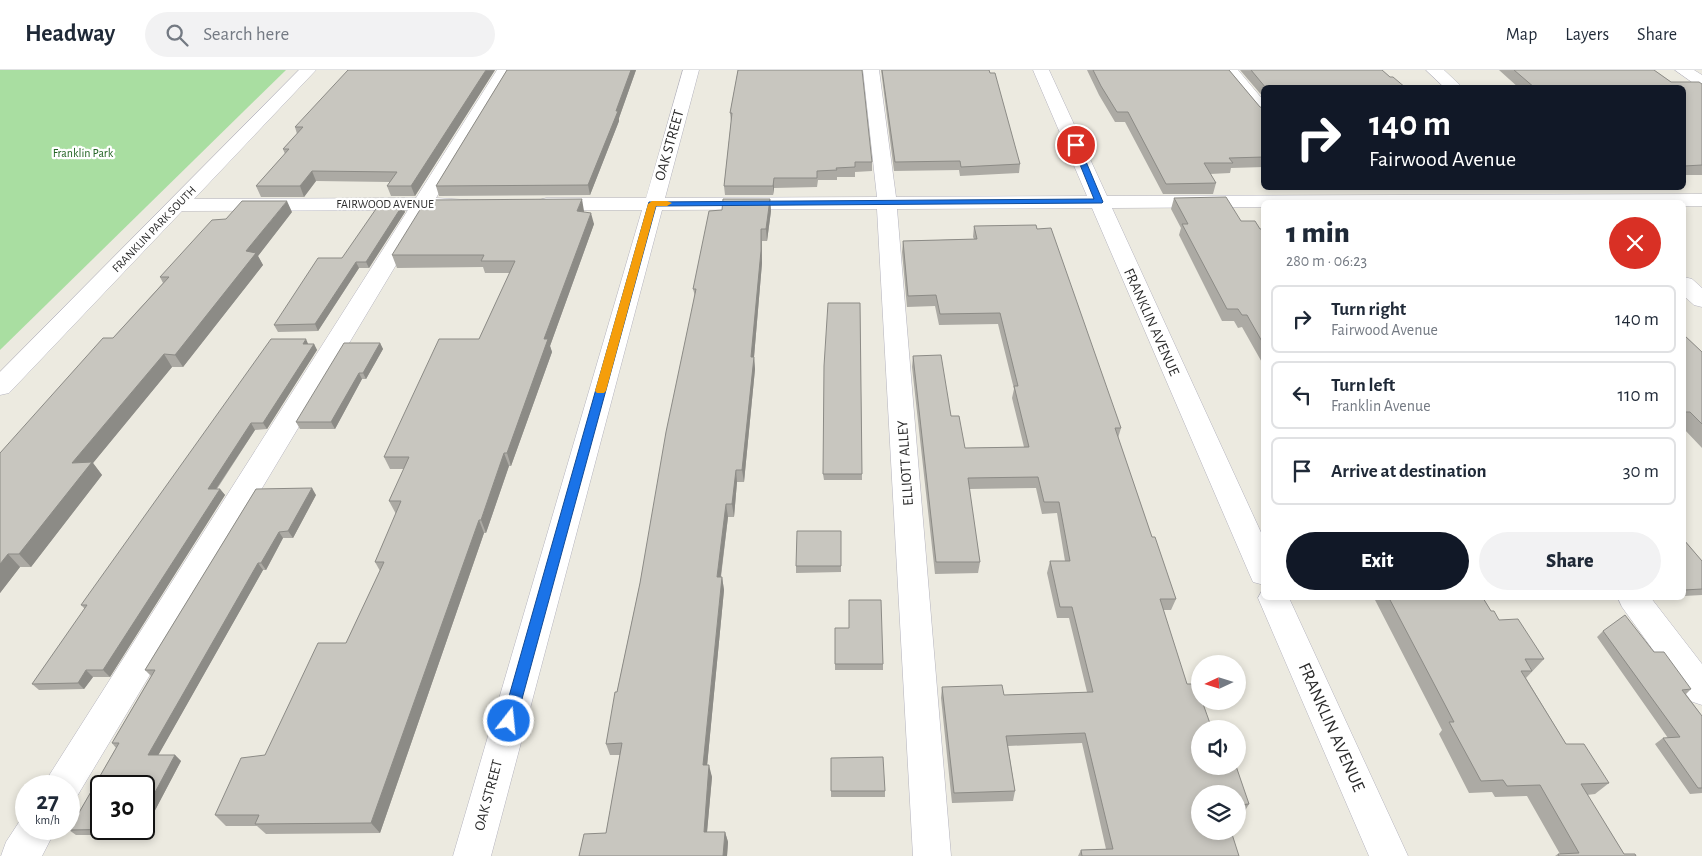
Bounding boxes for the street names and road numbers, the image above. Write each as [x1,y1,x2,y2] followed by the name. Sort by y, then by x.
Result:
[652,107,687,182] street label: OAK STREET
[110,184,198,274] street label: FRANKLIN PARK SOUTH
[336,198,434,210] street label: FAIRWOOD AVENUE
[1121,266,1182,378] street label: FRANKLIN AVENUE
[895,420,916,506] street label: ELLIOTT ALLEY
[1295,660,1368,795] street label: FRANKLIN AVENUE
[472,757,505,832] street label: OAK STREET

